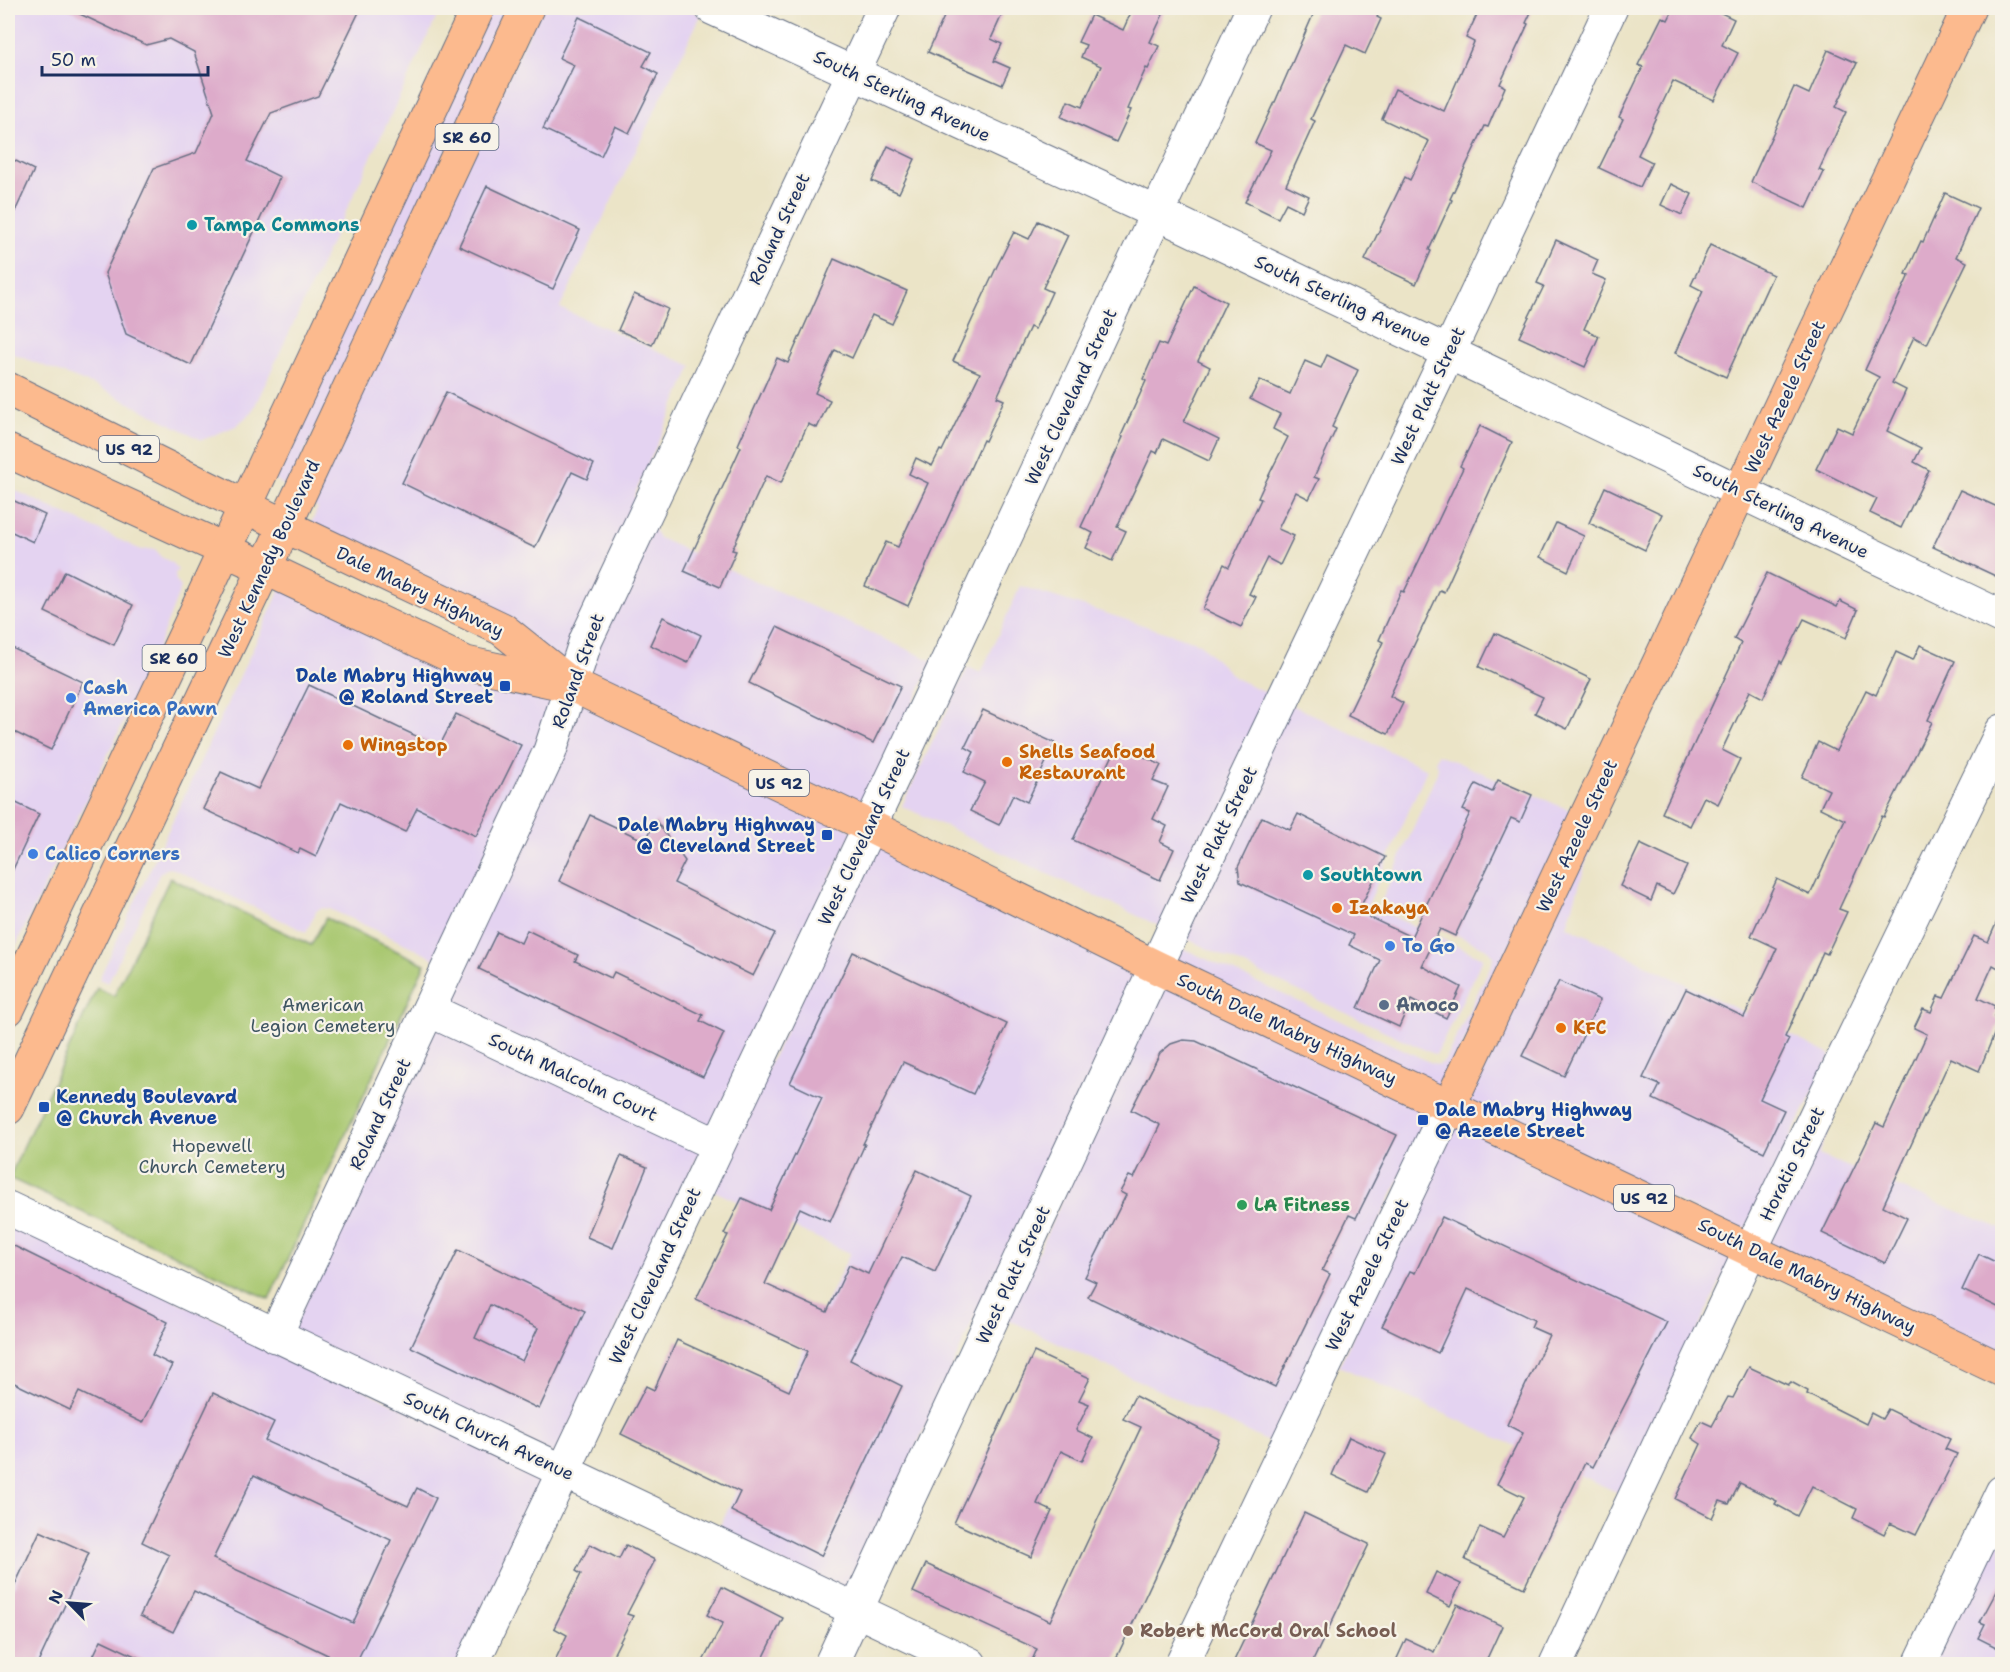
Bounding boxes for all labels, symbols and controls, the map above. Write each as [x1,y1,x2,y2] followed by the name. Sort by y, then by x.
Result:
[42,39,208,77] scale bar
[810,44,994,148] street label: South Sterling Avenue
[51,48,96,72] text: 50 m
[436,124,498,150] road number: SR 60
[743,169,815,289] street label: Roland Street
[204,213,360,237] place label: Tampa Commons
[185,218,199,232] marker: Tampa Commons
[1251,249,1435,353] street label: South Sterling Avenue
[1019,305,1123,489] street label: West Cleveland Street
[1739,316,1831,478] street label: West Azeele Street
[1385,323,1471,469] street label: West Platt Street
[99,436,159,462] road number: US 92
[212,456,326,662] street label: West Kennedy Boulevard
[1689,458,1873,564] street label: South Sterling Avenue
[332,541,508,643] street label: Dale Mabry Highway
[546,610,610,732] street label: Roland Street
[142,645,206,671] road number: SR 60
[296,664,493,709] place label: Dale Mabry Highway @ Roland Street
[83,676,217,721] place label: Cash America Pawn
[498,679,512,693] marker: Dale Mabry Highway @ Roland Street
[64,691,78,705] marker: Cash America Pawn
[360,733,448,757] place label: Wingstop
[341,738,355,752] marker: Wingstop
[1019,740,1155,785] place label: Shells Seafood Restaurant
[812,745,916,929] street label: West Cleveland Street
[1000,755,1014,769] marker: Shells Seafood Restaurant
[1531,755,1623,917] street label: West Azeele Street
[1175,762,1263,908] street label: West Platt Street
[749,770,809,796] road number: US 92
[618,813,815,858] place label: Dale Mabry Highway @ Cleveland Street
[820,828,834,842] marker: Dale Mabry Highway @ Cleveland Street
[45,842,180,866] place label: Calico Corners
[26,847,40,861] marker: Calico Corners
[1320,863,1422,887] place label: Southtown
[1301,868,1315,882] marker: Southtown
[1349,896,1429,920] place label: Izakaya
[1330,901,1344,915] marker: Izakaya
[1402,934,1455,958] place label: To Go
[1383,939,1397,953] marker: To Go
[1173,967,1401,1091] street label: South Dale Mabry Highway
[251,993,395,1038] park label: American Legion Cemetery
[1396,993,1459,1017] place label: Amoco
[1377,998,1391,1012] marker: Amoco
[1573,1016,1607,1040] place label: KFC
[1554,1021,1568,1035] marker: KFC
[485,1027,662,1127] street label: South Malcolm Court
[344,1054,416,1174] street label: Roland Street
[56,1085,237,1130] place label: Kennedy Boulevard @ Church Avenue
[1435,1098,1632,1143] place label: Dale Mabry Highway @ Azeele Street
[37,1100,51,1114] marker: Kennedy Boulevard @ Church Avenue
[1754,1103,1830,1225] street label: Horatio Street
[1416,1113,1430,1127] marker: Dale Mabry Highway @ Azeele Street
[138,1134,286,1179] park label: Hopewell Church Cemetery
[603,1184,707,1368] street label: West Cleveland Street
[1614,1185,1674,1211] road number: US 92
[1254,1193,1350,1217] place label: LA Fitness
[1320,1195,1414,1355] street label: West Azeele Street
[1235,1198,1249,1212] marker: LA Fitness
[970,1202,1056,1348] street label: West Platt Street
[1694,1213,1920,1339] street label: South Dale Mabry Highway
[400,1386,578,1486] street label: South Church Avenue
[39,1573,99,1633] north arrow
[44,1587,68,1607] text: N
[1140,1619,1397,1643] place label: Robert McCord Oral School
[1121,1624,1135,1638] marker: Robert McCord Oral School

